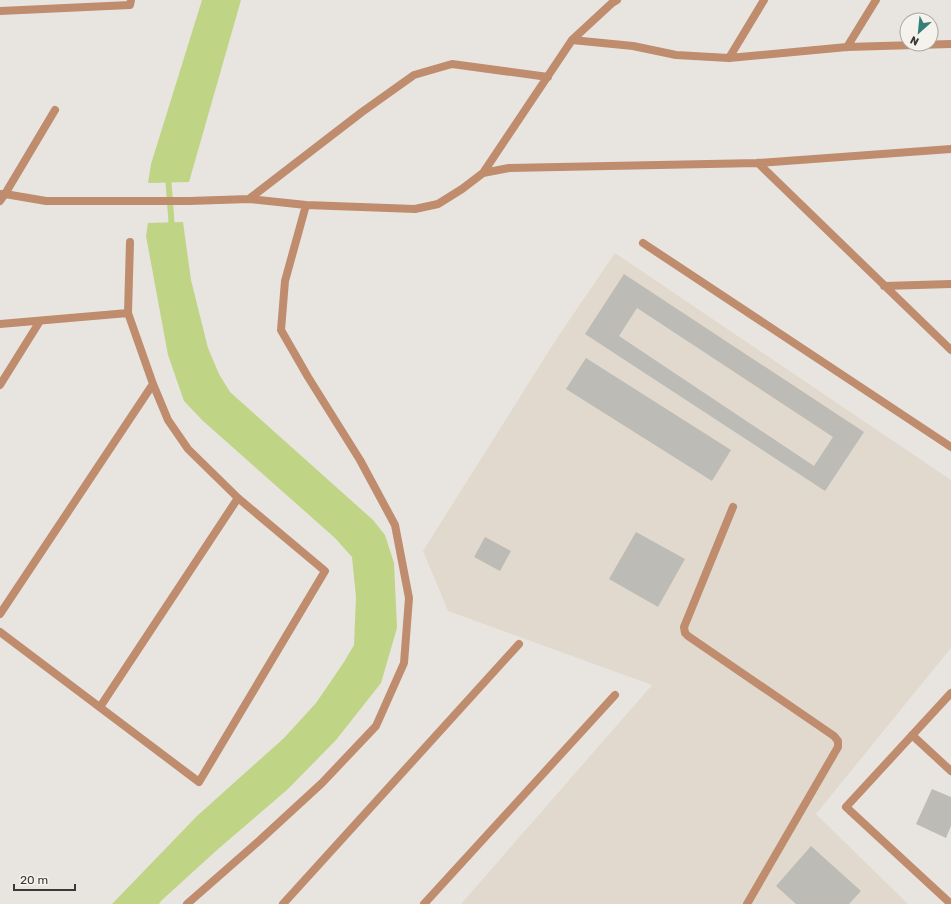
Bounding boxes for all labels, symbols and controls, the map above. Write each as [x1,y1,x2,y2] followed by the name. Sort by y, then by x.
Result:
[899,12,939,52] north arrow
[908,33,921,48] text: N
[14,866,75,892] scale bar
[20,873,48,887] text: 20 m

